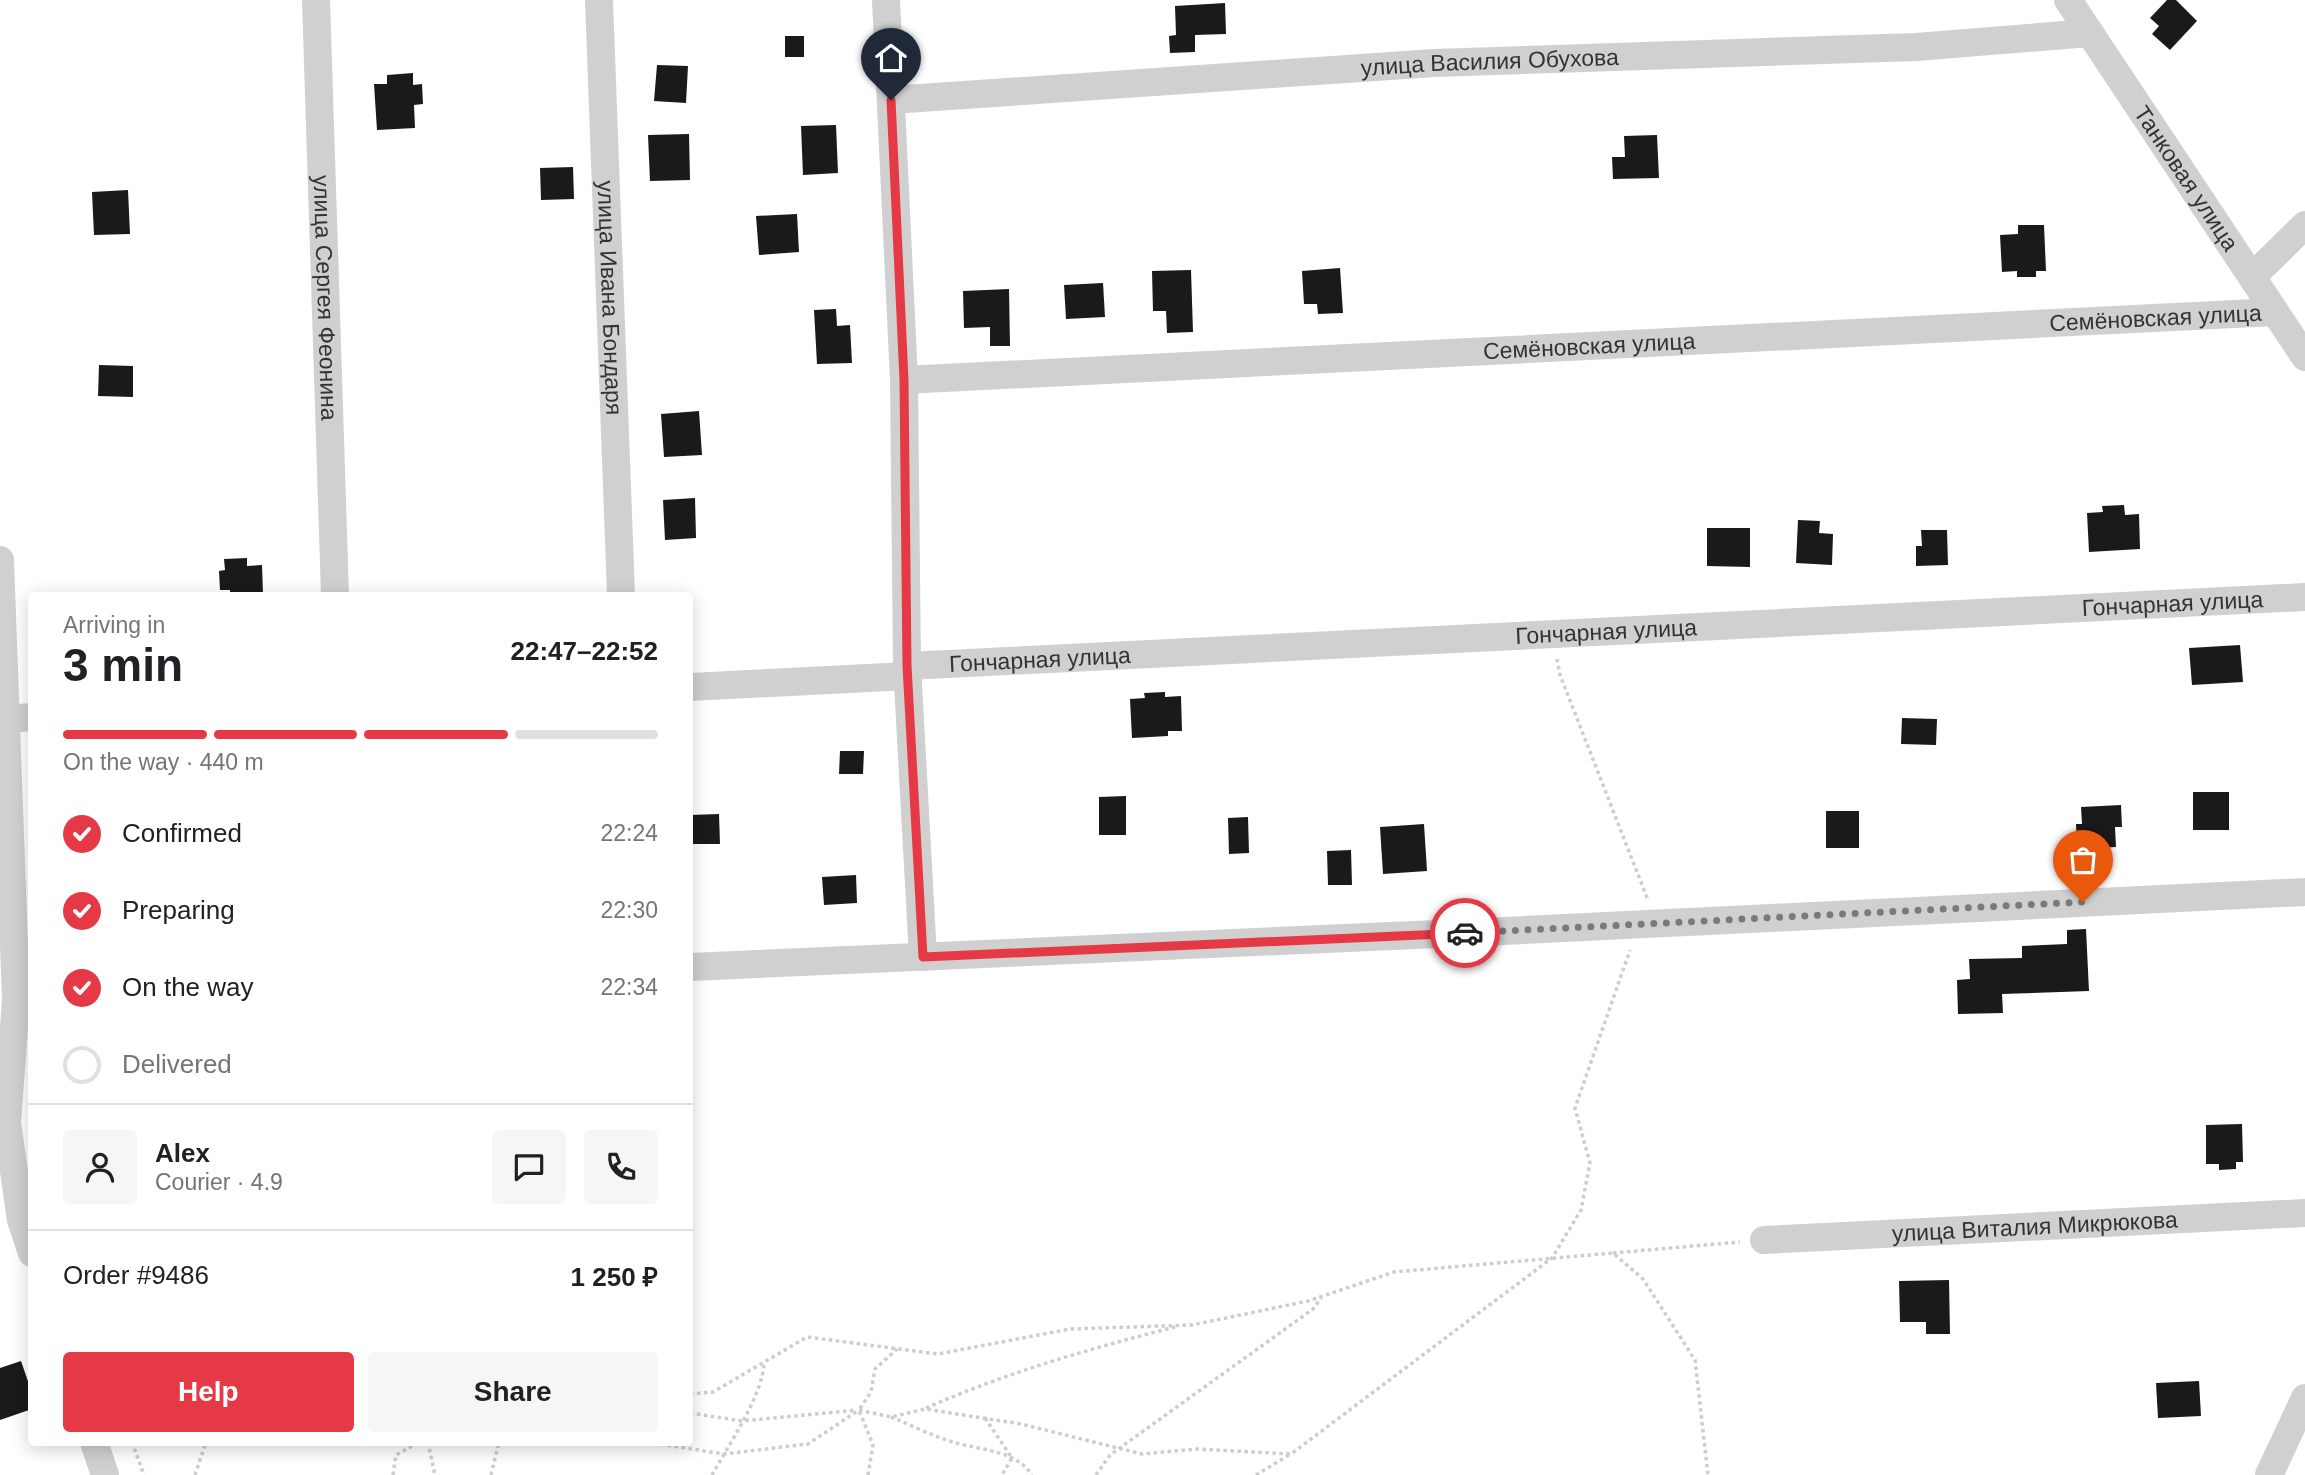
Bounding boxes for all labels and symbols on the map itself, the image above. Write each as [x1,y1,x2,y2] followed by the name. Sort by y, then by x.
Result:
[861,28,921,100] pin
[1360,44,1619,81] street label: улица Василия Обухова
[2129,101,2244,256] street label: Танковая улица
[309,175,342,421] street label: улица Сергея Феонина
[593,180,627,416] street label: улица Ивана Бондаря
[2049,300,2262,336] street label: Семёновская улица
[1482,328,1696,364] street label: Семёновская улица
[2081,586,2264,621] street label: Гончарная улица
[1515,614,1698,649] street label: Гончарная улица
[948,642,1131,677] street label: Гончарная улица
[2053,830,2113,902] pin
[1430,898,1500,968] courier
[1891,1206,2178,1247] street label: улица Виталия Микрюкова

